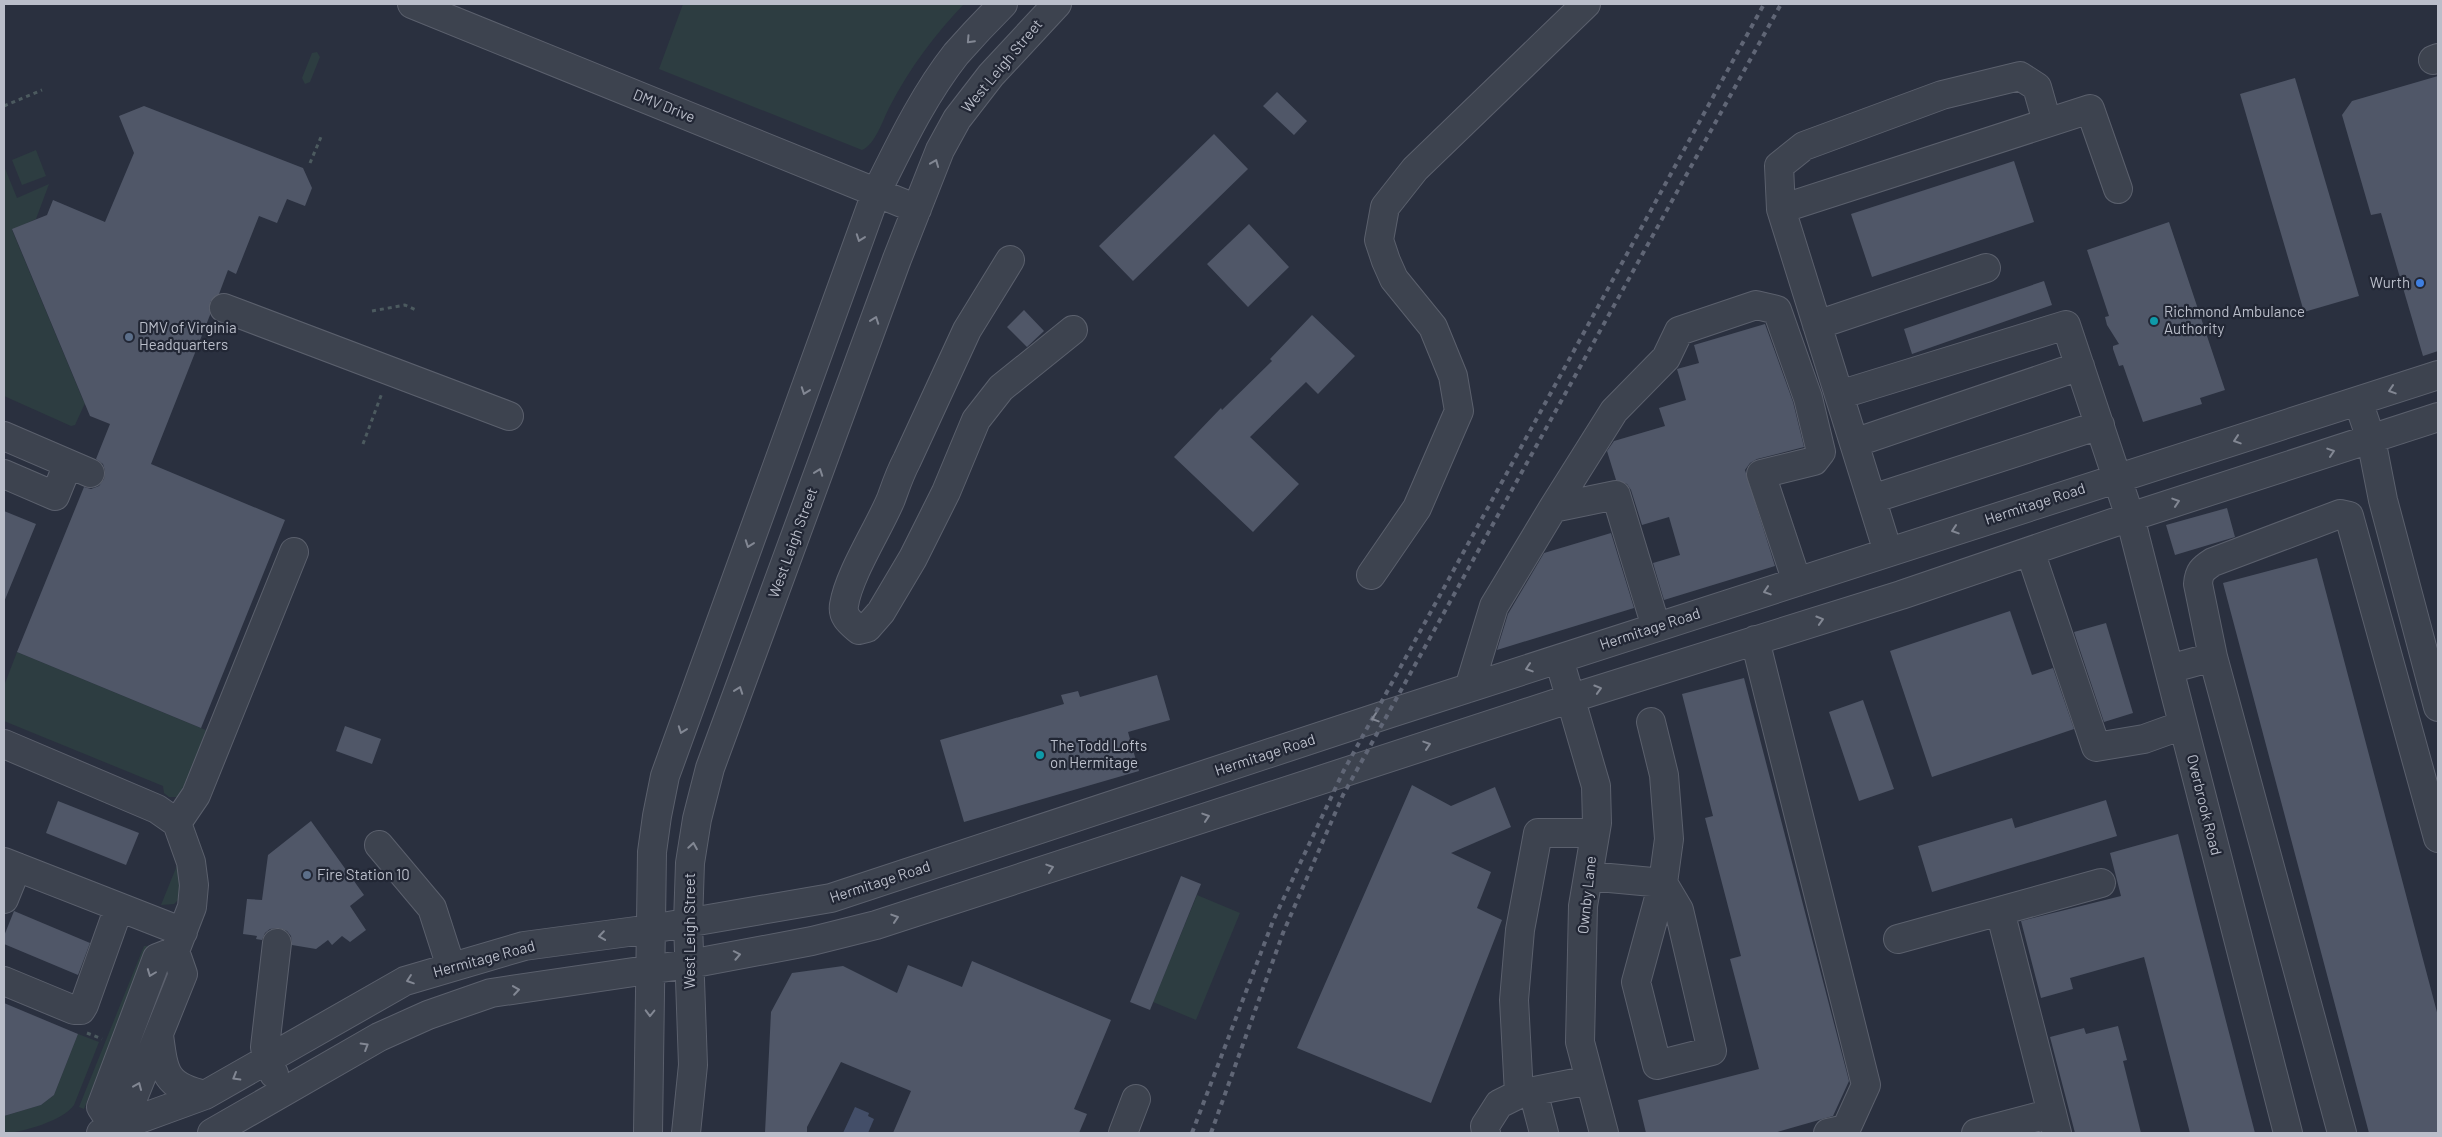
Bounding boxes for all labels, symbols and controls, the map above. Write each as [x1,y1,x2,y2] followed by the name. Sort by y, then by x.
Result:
[957,15,1046,116] street label: West Leigh Street
[967,34,976,43] one-way arrow
[631,85,698,126] street label: DMV Drive
[929,160,939,168] one-way arrow
[856,234,866,242] one-way arrow
[2370,273,2410,291] place label: Wurth
[2414,277,2426,289] marker: Wurth
[2164,302,2305,337] place label: Richmond Ambulance Authority
[2148,315,2160,327] marker: Richmond Ambulance Authority
[869,316,879,324] one-way arrow
[139,318,237,353] place label: DMV of Virginia Headquarters
[123,331,135,343] marker: DMV of Virginia Headquarters
[2388,384,2396,394] one-way arrow
[800,386,810,395] one-way arrow
[2233,434,2242,444] one-way arrow
[2326,448,2335,458] one-way arrow
[813,468,823,477] one-way arrow
[1982,478,2087,528] street label: Hermitage Road
[764,485,820,600] street label: West Leigh Street
[2172,498,2180,508] one-way arrow
[1951,525,1960,535] one-way arrow
[745,539,755,548] one-way arrow
[1763,586,1772,596] one-way arrow
[1597,603,1702,653] street label: Hermitage Road
[1815,615,1824,625] one-way arrow
[1526,663,1534,673] one-way arrow
[1594,685,1602,695] one-way arrow
[733,686,743,695] one-way arrow
[1371,712,1379,722] one-way arrow
[678,725,688,734] one-way arrow
[1212,729,1317,779] street label: Hermitage Road
[1050,736,1147,771] place label: The Todd Lofts on Hermitage
[1422,741,1431,751] one-way arrow
[1034,749,1046,761] marker: The Todd Lofts on Hermitage
[2184,752,2226,857] street label: Overbrook Road
[1201,813,1210,823] one-way arrow
[687,841,698,849] one-way arrow
[1573,855,1599,935] street label: Ownby Lane
[827,856,932,906] street label: Hermitage Road
[1045,864,1053,874] one-way arrow
[317,865,410,883] place label: Fire Station 10
[301,869,313,881] marker: Fire Station 10
[680,873,698,989] street label: West Leigh Street
[890,914,899,924] one-way arrow
[598,930,606,941] one-way arrow
[431,936,537,980] street label: Hermitage Road
[733,951,741,961] one-way arrow
[147,968,157,977] one-way arrow
[407,974,415,984] one-way arrow
[512,985,521,995] one-way arrow
[645,1010,655,1017] one-way arrow
[359,1042,368,1052] one-way arrow
[232,1071,241,1081] one-way arrow
[131,1082,142,1091] one-way arrow

